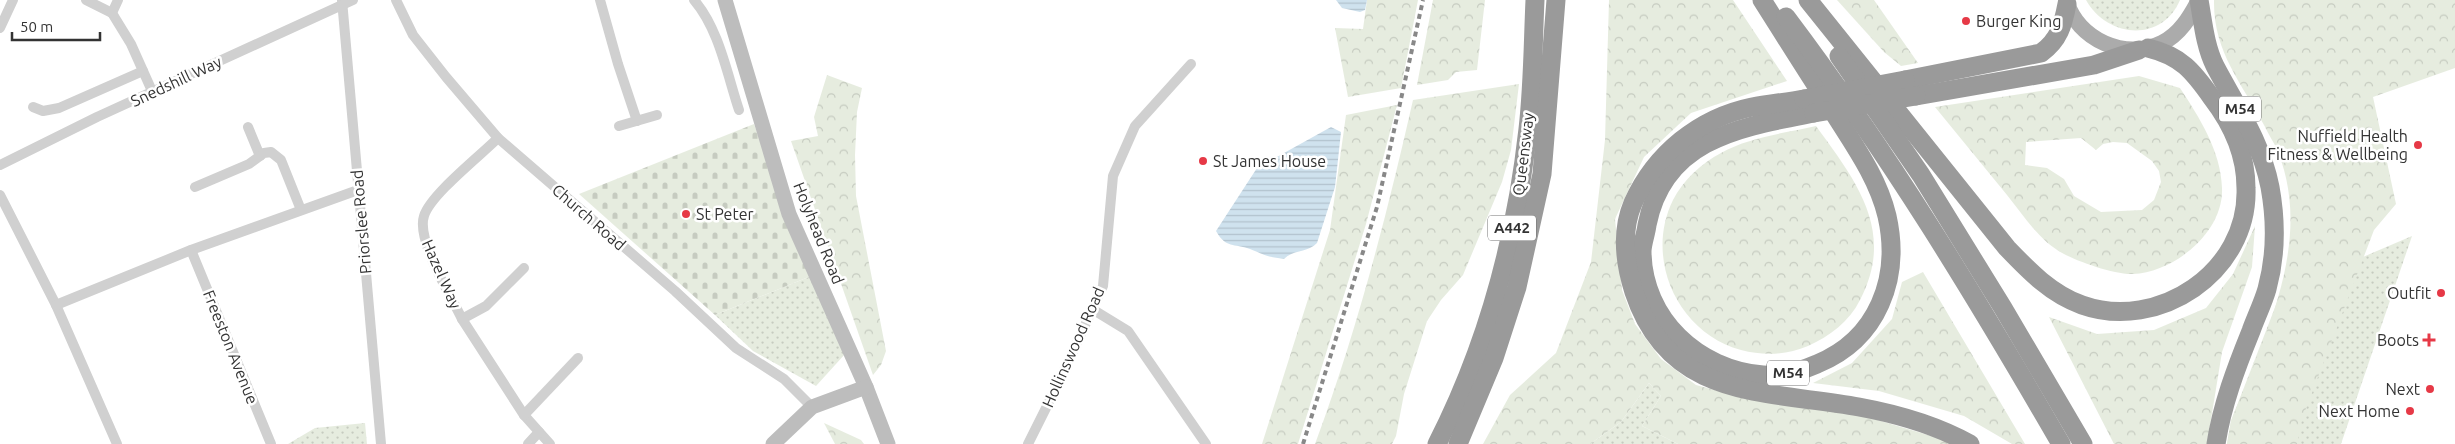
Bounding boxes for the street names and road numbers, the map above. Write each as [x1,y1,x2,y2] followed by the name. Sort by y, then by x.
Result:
[128,52,225,110] street label: Snedshill Way
[2219,96,2261,122] road number: M54
[1509,111,1537,197] street label: Queensway
[347,169,375,275] street label: Priorslee Road
[790,179,848,287] street label: Holyhead Road
[549,180,629,254] street label: Church Road
[1488,216,1536,240] road number: A442
[419,237,465,312] street label: Hazel Way
[1038,284,1108,410] street label: Hollinswood Road
[200,287,262,407] street label: Freeston Avenue
[1767,360,1809,386] road number: M54

